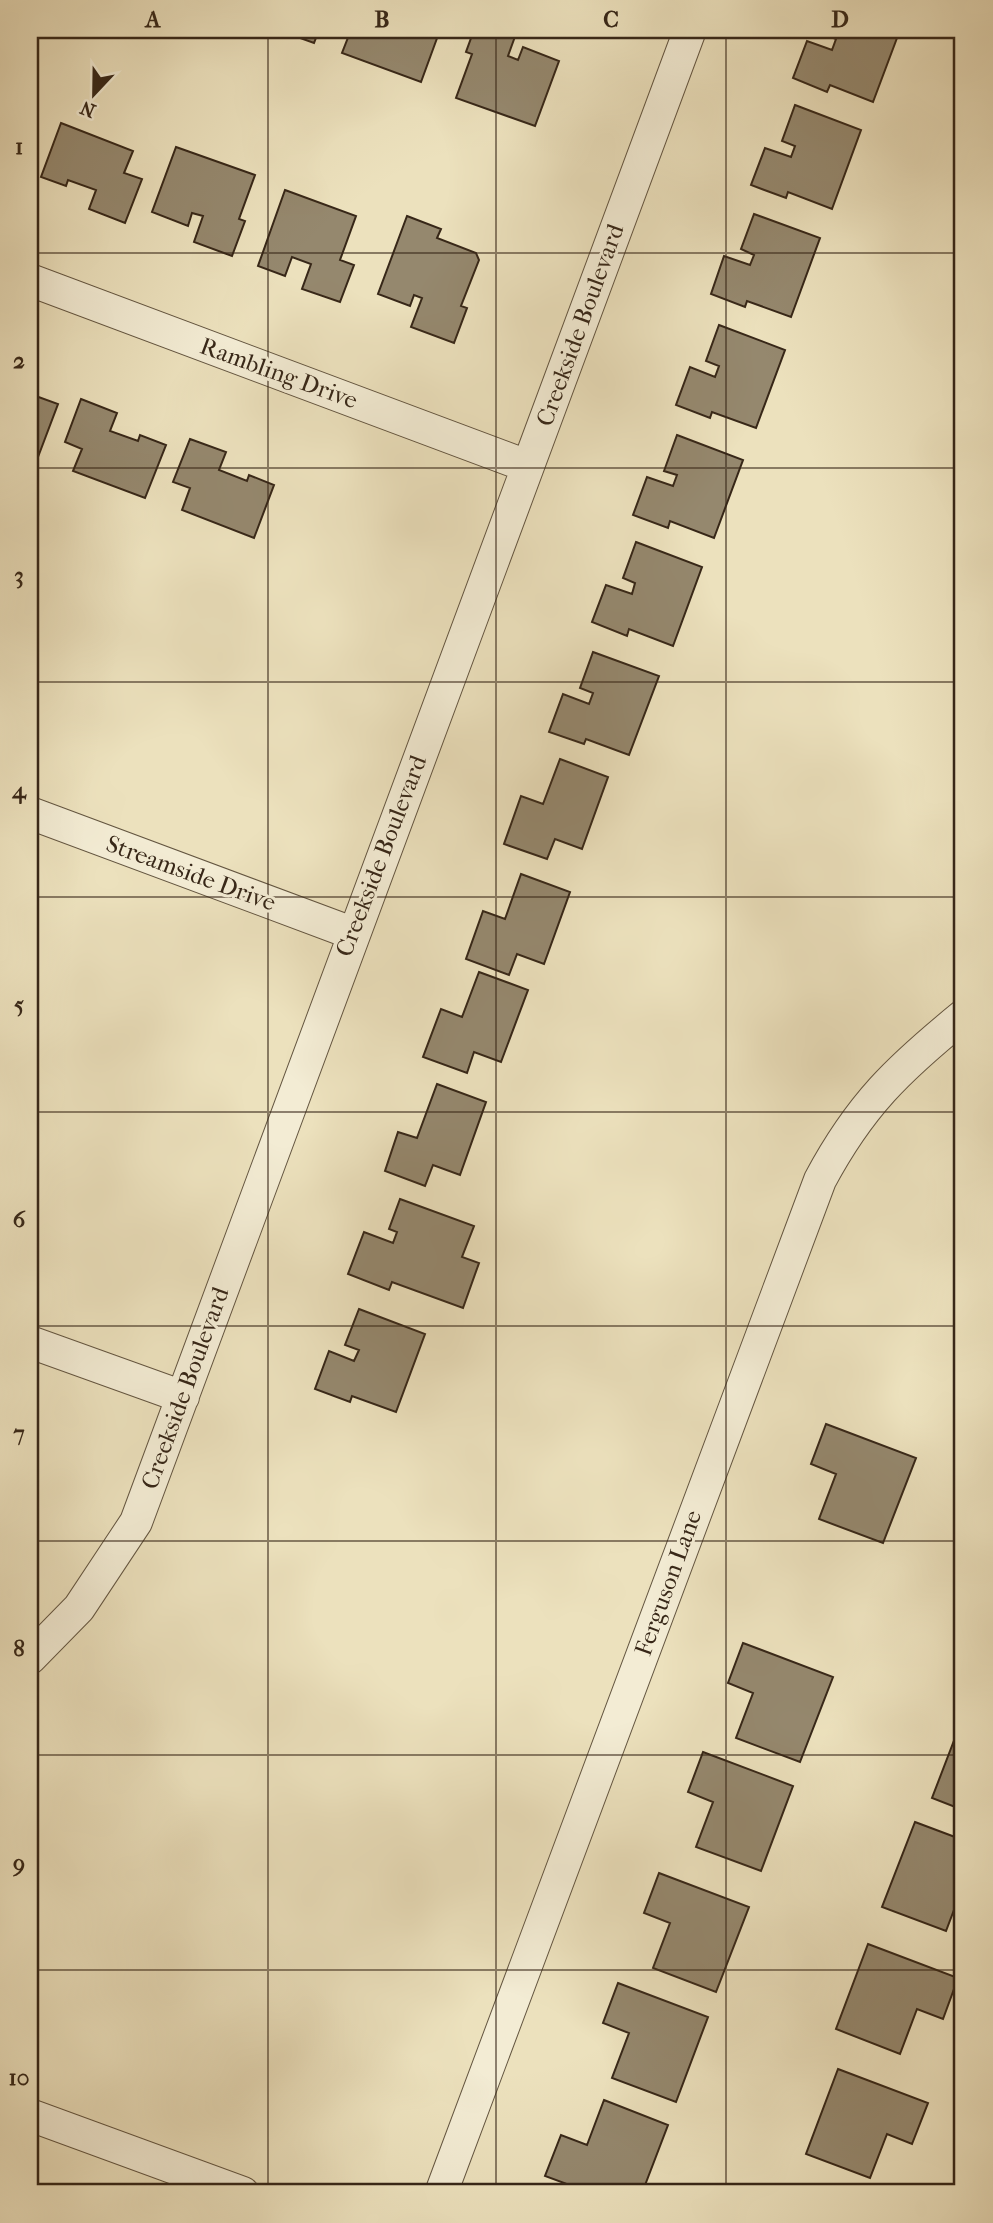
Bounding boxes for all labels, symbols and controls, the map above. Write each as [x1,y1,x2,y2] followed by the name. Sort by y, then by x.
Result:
[144,6,162,33] text: A
[375,6,390,33] text: B
[603,6,619,33] text: C
[831,6,849,33] text: D
[60,60,130,130] north arrow
[77,96,99,122] text: N
[15,133,23,160] text: 1
[530,219,630,430] street label: Creekside Boulevard
[197,332,362,414] street label: Rambling Drive
[13,347,25,374] text: 2
[14,562,24,589] text: 3
[330,751,433,960] street label: Creekside Boulevard
[11,777,27,804] text: 4
[102,829,280,917] street label: Streamside Drive
[14,991,24,1018] text: 5
[13,1206,26,1233] text: 6
[135,1282,235,1493] street label: Creekside Boulevard
[12,1420,25,1447] text: 7
[629,1506,707,1660] street label: Ferguson Lane
[13,1635,25,1662] text: 8
[12,1850,25,1877] text: 9
[9,2064,29,2091] text: 10

